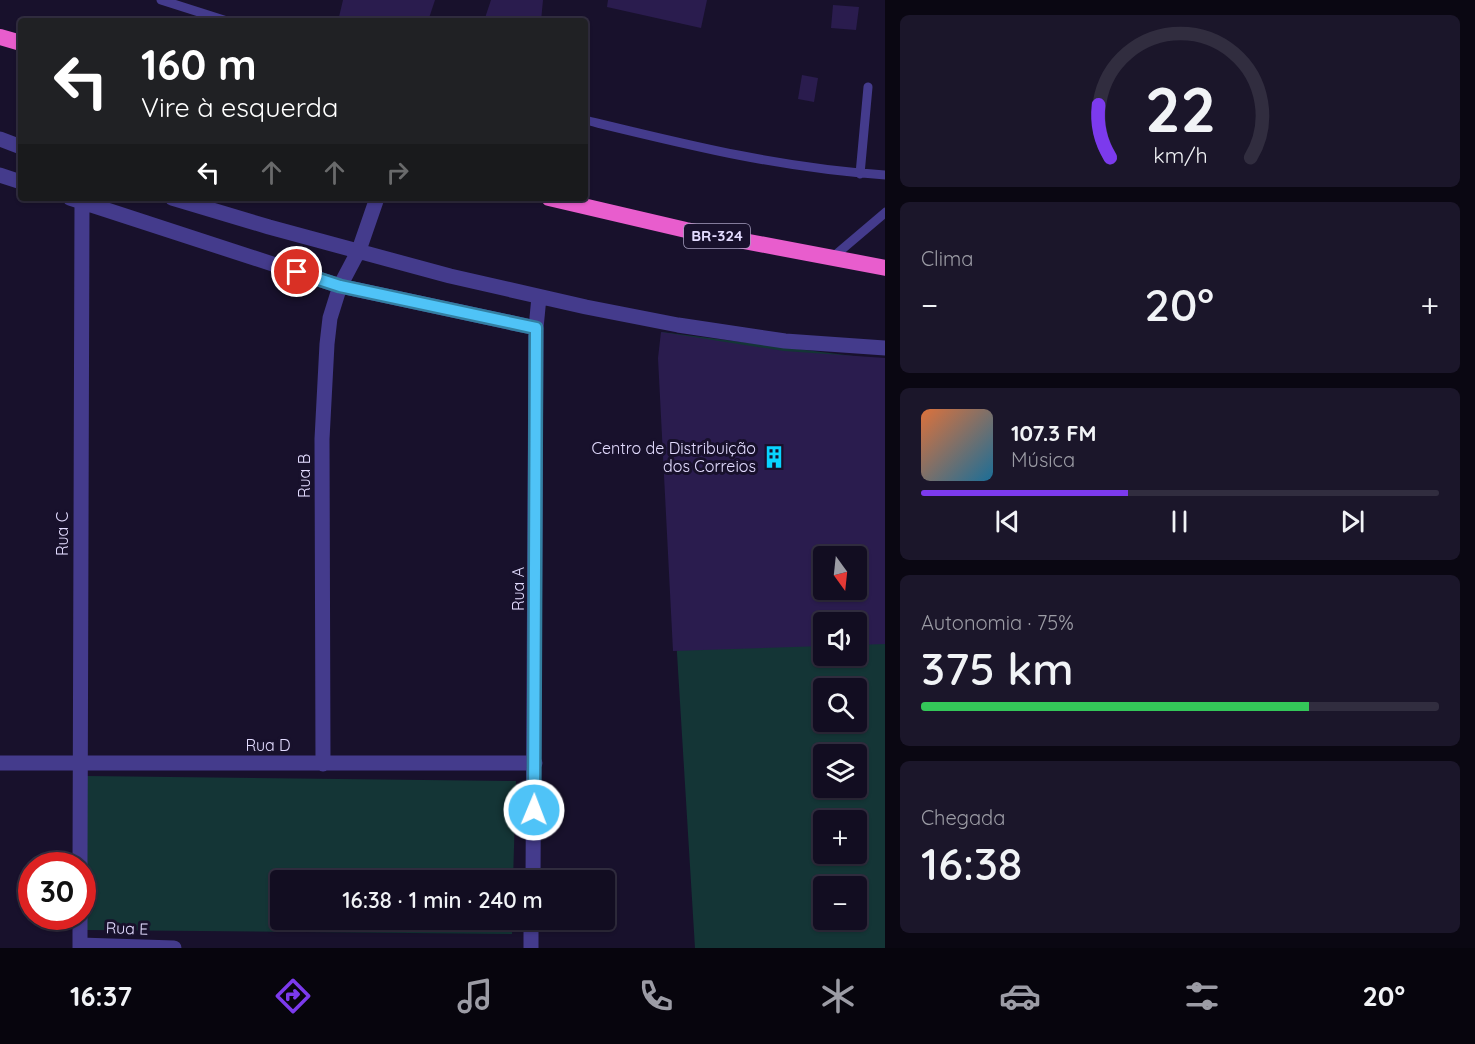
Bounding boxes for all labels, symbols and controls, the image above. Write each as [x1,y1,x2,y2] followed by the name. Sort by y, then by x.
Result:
[141,38,257,91] text: 160 m
[42,42,120,120] icon: left
[1144,70,1216,148] text: 22
[141,90,338,124] text: Vire à esquerda
[1153,142,1207,168] text: km/h
[192,156,225,189] icon: left
[255,156,288,189] icon: ahead
[318,156,351,189] icon: ahead
[381,156,414,189] icon: right
[684,224,750,248] road number: BR-324
[271,246,322,297] pin
[921,246,973,271] text: Clima
[280,255,313,288] icon: arrive
[1145,276,1214,332] text: 20°
[921,284,938,325] text: −
[1420,284,1439,325] text: +
[1011,419,1097,447] text: 107.3 FM
[592,438,756,476] place label: Centro de Distribuição dos Correios
[761,444,787,470] building icon: Centro de Distribuição dos Correios
[1011,447,1075,472] text: Música
[294,454,314,498] street label: Rua B
[991,505,1024,538] icon: previous
[1163,505,1196,538] icon: pause
[1336,505,1369,538] icon: next
[52,512,72,556] street label: Rua C
[813,546,867,600] north arrow
[813,546,867,930] map controls
[508,567,528,611] street label: Rua A
[921,610,1074,635] text: Autonomia · 75%
[813,612,867,666] button: sound
[921,640,1074,696] text: 375 km
[813,678,867,732] button: search
[245,735,291,755] street label: Rua D
[813,744,867,798] button: layers
[502,778,566,842] position arrow
[921,805,1005,830] text: Chegada
[813,810,867,864] button: +
[921,835,1022,891] text: 16:38
[18,852,96,930] speed limit sign: 30
[813,876,867,930] button: −
[342,886,543,914] text: 16:38 · 1 min · 240 m
[105,917,149,939] street label: Rua E
[272,975,314,1017] icon: directions
[454,975,496,1017] icon: music
[635,975,677,1017] icon: phone
[817,975,859,1017] icon: climate
[999,975,1041,1017] icon: car
[1181,975,1223,1017] icon: filters
[70,979,132,1013] text: 16:37
[1363,979,1405,1013] text: 20°

